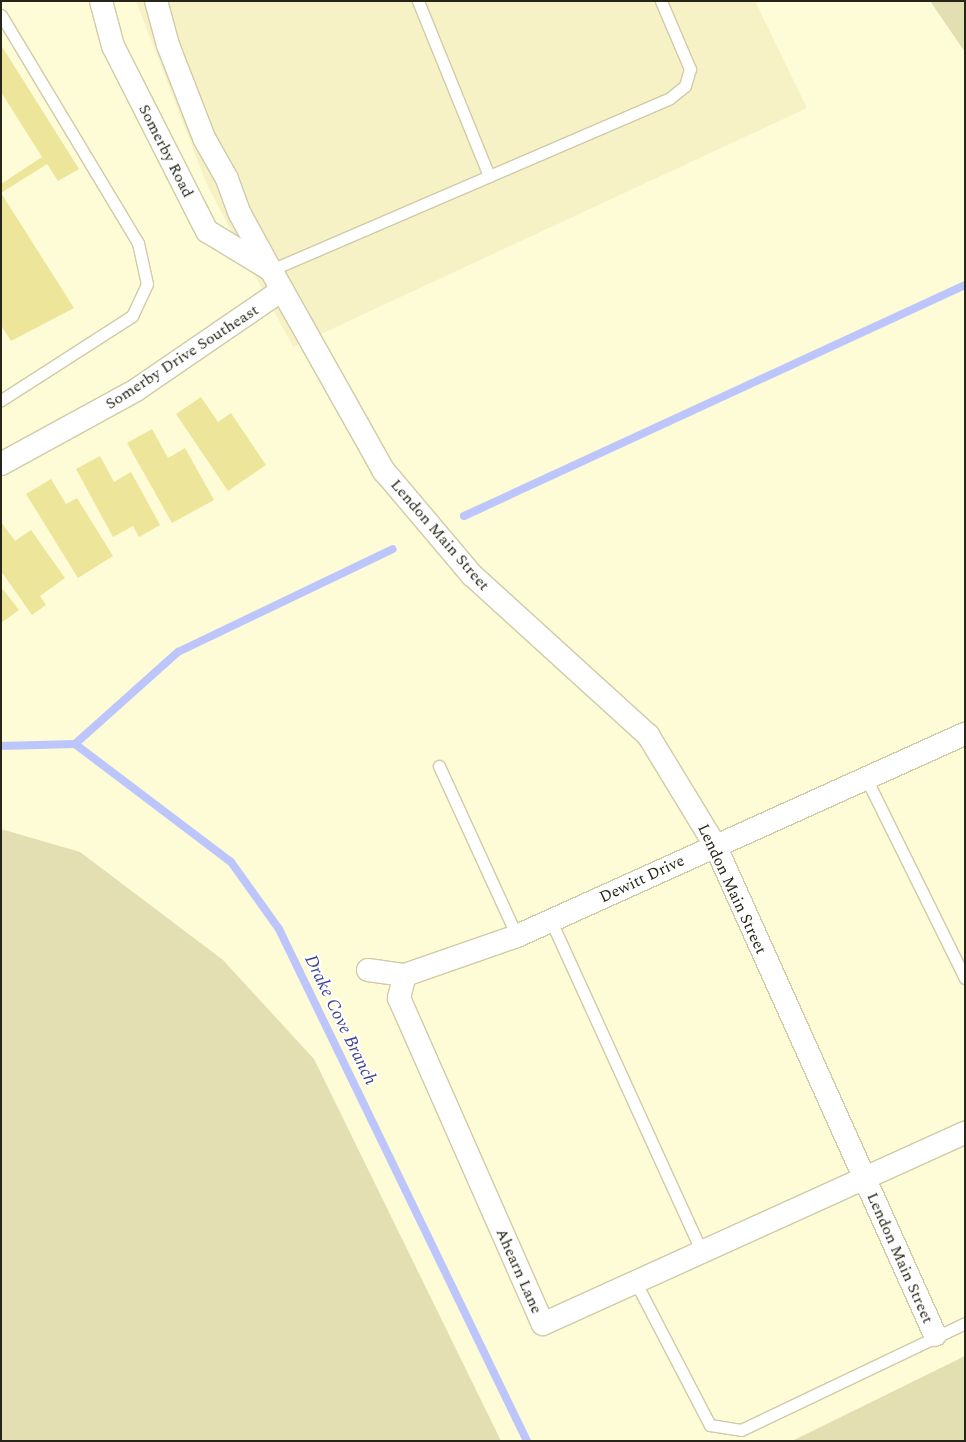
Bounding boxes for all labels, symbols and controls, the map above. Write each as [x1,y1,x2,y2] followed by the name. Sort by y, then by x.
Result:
[134,101,198,201] street label: Somerby Road
[102,300,262,414] street label: Somerby Drive Southeast
[386,475,494,595] street label: Lendon Main Street
[693,821,771,957] street label: Lendon Main Street
[596,851,688,907] street label: Dewitt Drive
[299,951,381,1089] water label: Drake Cove Branch
[862,1189,938,1327] street label: Lendon Main Street
[492,1225,546,1317] street label: Ahearn Lane

